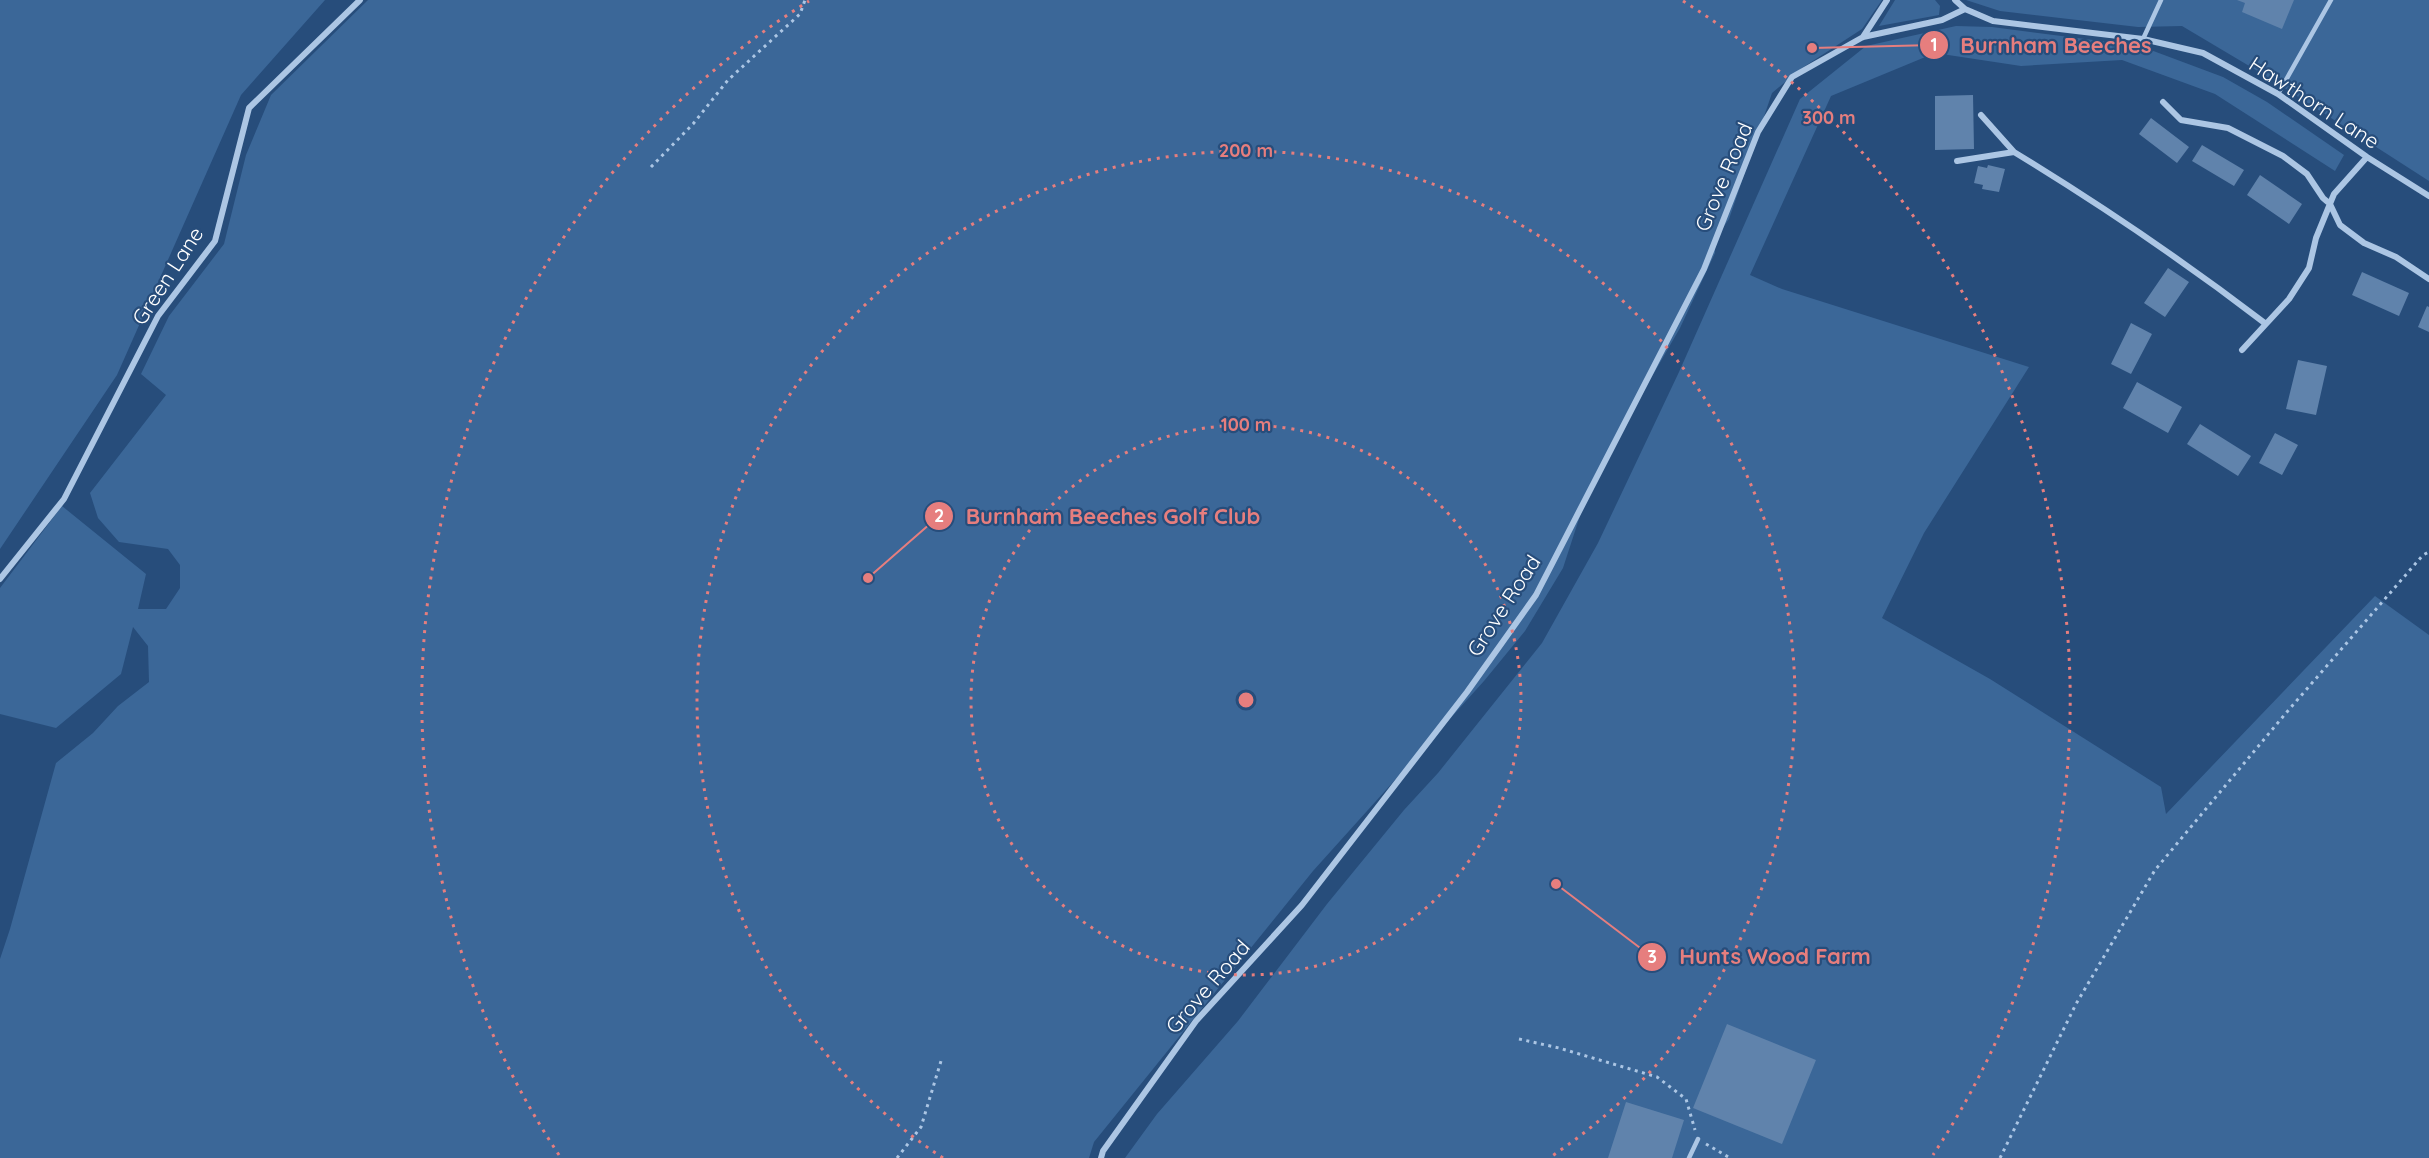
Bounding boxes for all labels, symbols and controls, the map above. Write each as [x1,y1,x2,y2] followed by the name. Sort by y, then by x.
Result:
[1919,25,2164,65] callout: Burnham Beeches
[1960,31,2152,59] text: Burnham Beeches
[1930,33,1938,56] text: 1
[2244,50,2385,154] street label: Hawthorn Lane
[1802,106,1856,129] text: 300 m
[1689,118,1758,235] street label: Grove Road
[1219,139,1273,162] text: 200 m
[126,222,208,329] street label: Green Lane
[1221,413,1271,436] text: 100 m
[924,496,1272,536] callout: Burnham Beeches Golf Club
[966,502,1260,530] text: Burnham Beeches Golf Club
[934,504,944,527] text: 2
[1461,550,1546,661] street label: Grove Road
[1236,690,1256,710] centre of rings
[1160,934,1255,1038] street label: Grove Road
[1637,937,1883,977] callout: Hunts Wood Farm
[1679,942,1871,970] text: Hunts Wood Farm
[1647,945,1657,968] text: 3

